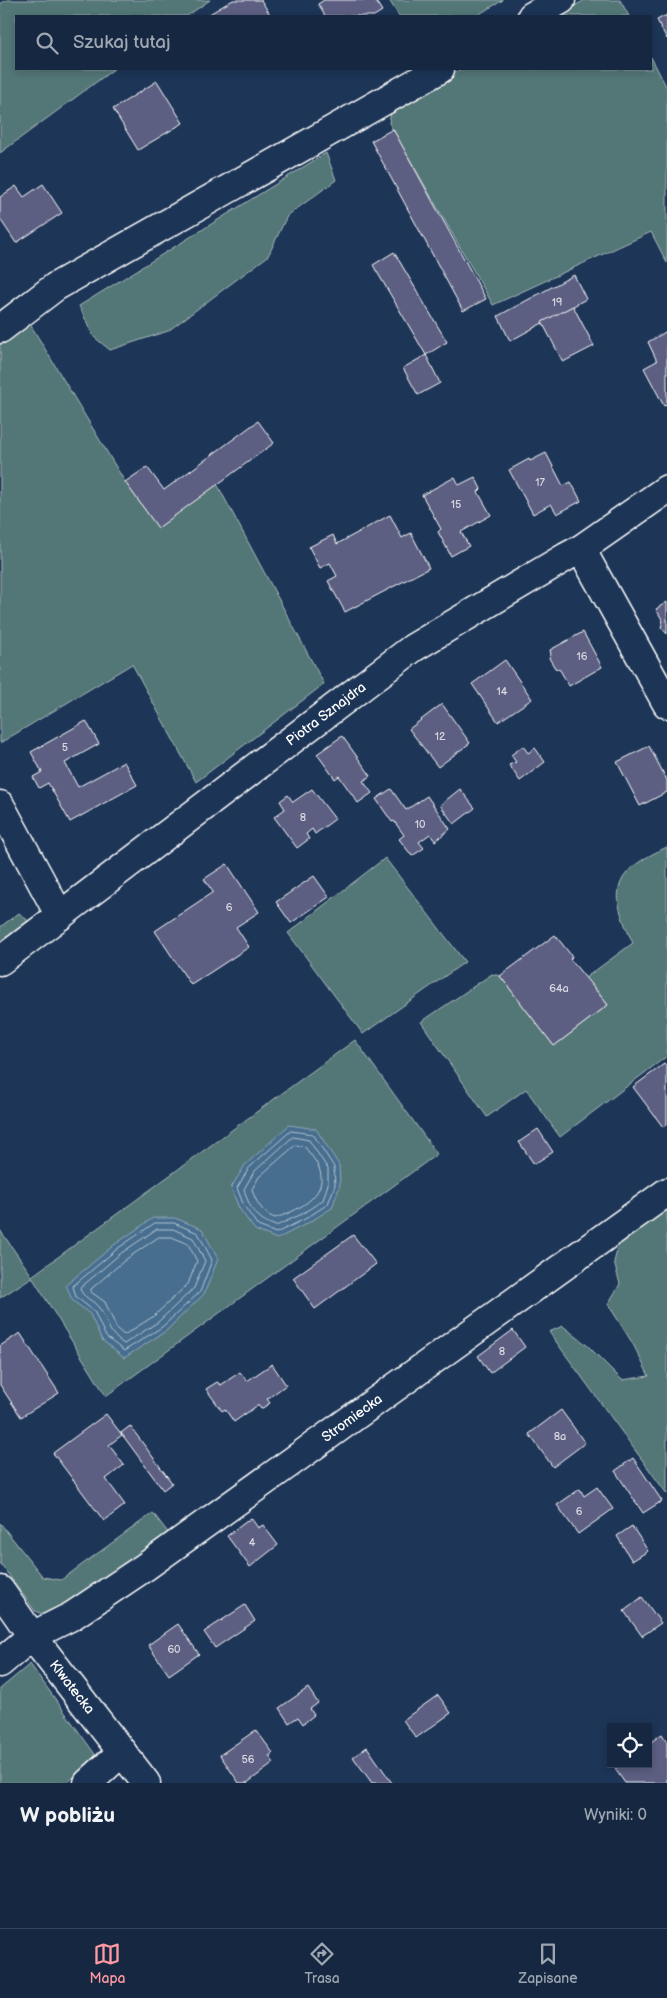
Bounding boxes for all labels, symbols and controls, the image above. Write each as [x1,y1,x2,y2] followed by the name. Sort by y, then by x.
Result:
[15,15,652,70] search box
[33,29,61,57] icon: search
[73,31,170,54] text: Szukaj tutaj
[552,296,562,309] house number: 19
[535,476,545,489] house number: 17
[451,498,461,511] house number: 15
[577,650,588,663] house number: 16
[283,678,369,749] street label: Piotra Sznajdra
[497,685,508,698] house number: 14
[435,730,446,743] house number: 12
[62,741,68,754] house number: 5
[300,811,306,824] house number: 8
[415,818,426,831] house number: 10
[226,901,233,914] house number: 6
[549,982,569,995] house number: 64a
[499,1345,505,1358] house number: 8
[318,1390,386,1446] street label: Stromiecka
[554,1430,566,1443] house number: 8a
[576,1505,583,1518] house number: 6
[249,1536,256,1549] house number: 4
[167,1643,181,1656] house number: 60
[46,1657,98,1717] street label: Klwatecka
[607,1723,652,1768] map controls
[607,1723,652,1768] button: locate
[241,1753,255,1766] house number: 56
[20,1803,115,1828] text: W pobliżu
[584,1806,647,1825] text: Wyniki: 0
[89,1940,126,1987] tab: Mapa
[304,1940,340,1987] tab: Trasa
[519,1940,578,1987] tab: Zapisane

